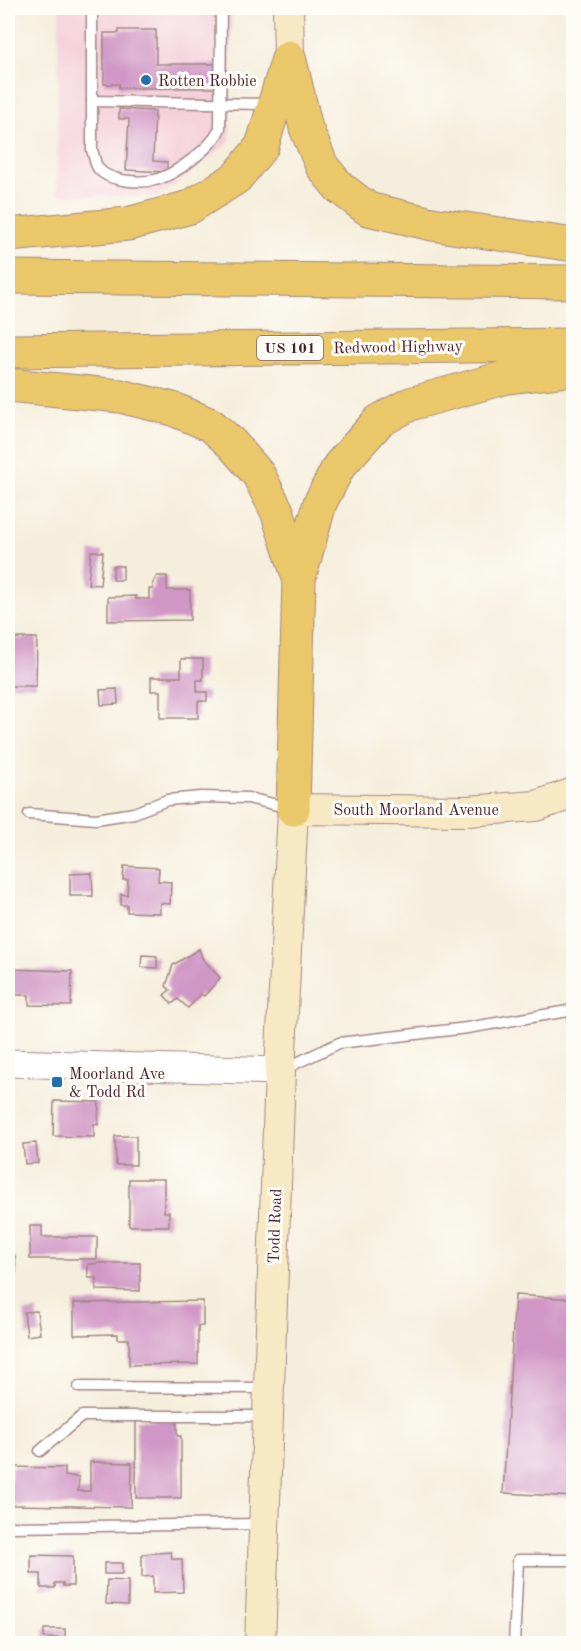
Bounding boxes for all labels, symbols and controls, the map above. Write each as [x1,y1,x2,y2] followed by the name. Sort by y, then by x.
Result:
[139,73,153,87] marker: Rotten Robbie
[158,74,257,90] place label: Rotten Robbie
[257,336,323,360] road number: US 101
[333,339,464,357] street label: Redwood Highway
[333,803,499,819] street label: South Moorland Avenue
[69,1067,165,1101] place label: Moorland Ave & Todd Rd
[50,1075,64,1089] marker: Moorland Ave & Todd Rd
[267,1188,285,1264] street label: Todd Road

